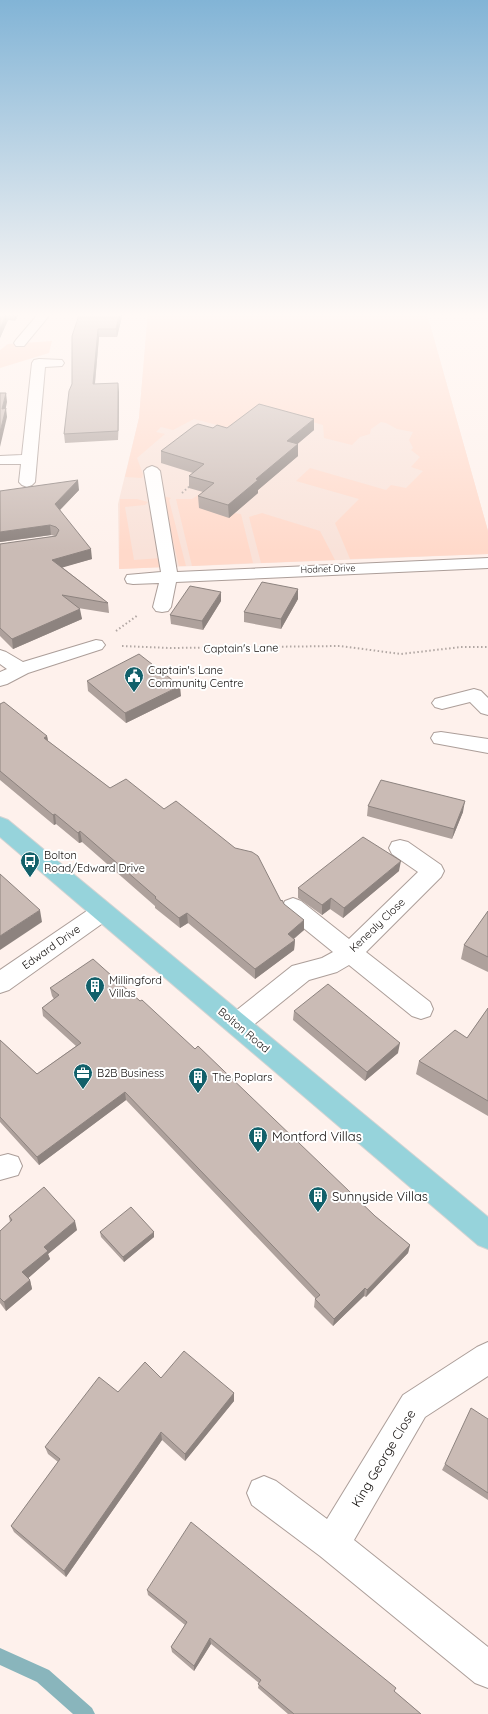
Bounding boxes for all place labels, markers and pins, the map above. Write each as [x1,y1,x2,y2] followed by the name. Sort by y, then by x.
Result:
[148,663,244,690] place label: Captain's Lane Community Centre
[123,665,145,693] public building icon: Captain's Lane Community Centre
[44,848,145,875] place label: Bolton Road/Edward Drive
[19,850,41,878] bus stop icon: Bolton Road/Edward Drive
[109,973,162,1000] place label: Millingford Villas
[84,975,106,1003] building icon: Millingford Villas
[72,1062,94,1090] office icon: B2B Business
[97,1066,164,1080] place label: B2B Business
[187,1066,209,1094] building icon: The Poplars
[212,1070,272,1084] place label: The Poplars
[247,1125,269,1153] building icon: Montford Villas
[272,1128,362,1144] place label: Montford Villas
[307,1185,329,1213] building icon: Sunnyside Villas
[332,1188,428,1204] place label: Sunnyside Villas

